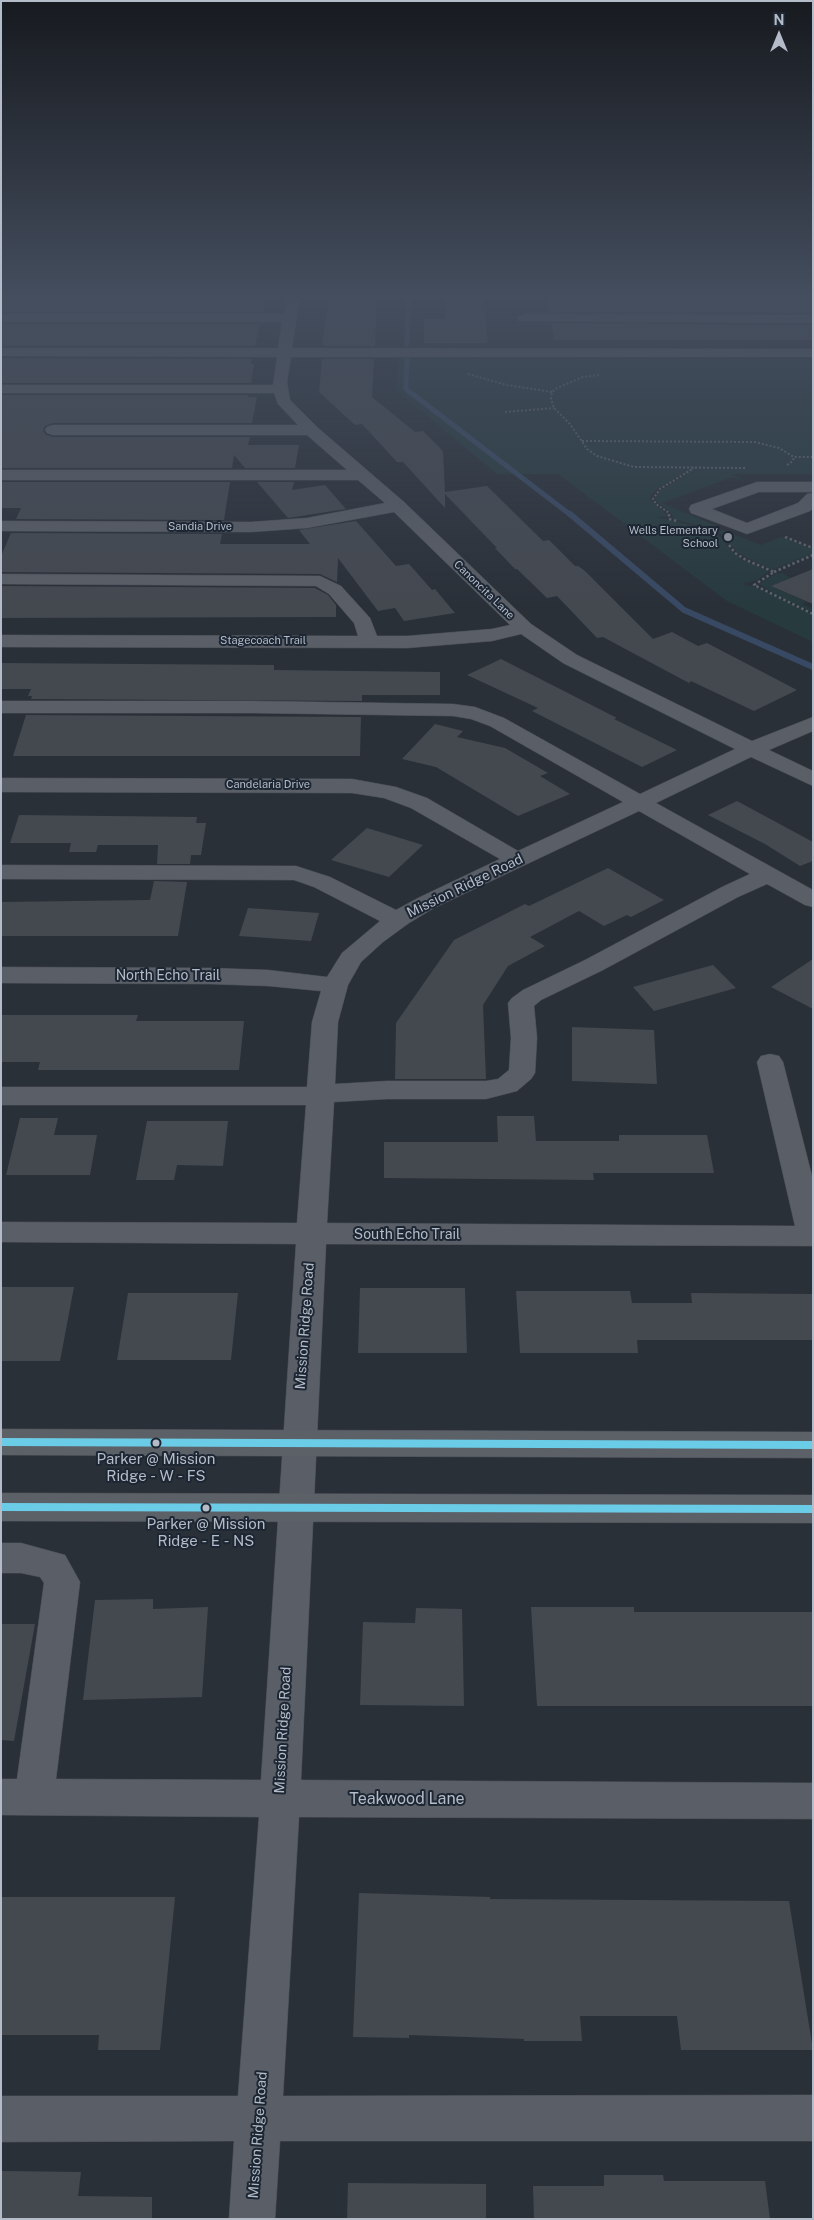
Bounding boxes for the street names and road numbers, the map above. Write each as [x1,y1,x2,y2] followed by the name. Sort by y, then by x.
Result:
[168,520,232,534] street label: Sandia Drive
[451,558,517,622] street label: Canoncita Lane
[220,634,306,648] street label: Stagecoach Trail
[226,778,310,792] street label: Candelaria Drive
[404,851,526,921] street label: Mission Ridge Road
[116,968,220,984] street label: North Echo Trail
[354,1227,460,1243] street label: South Echo Trail
[292,1262,318,1390] street label: Mission Ridge Road
[271,1666,295,1794] street label: Mission Ridge Road
[349,1789,465,1809] street label: Teakwood Lane
[245,2071,271,2199] street label: Mission Ridge Road

